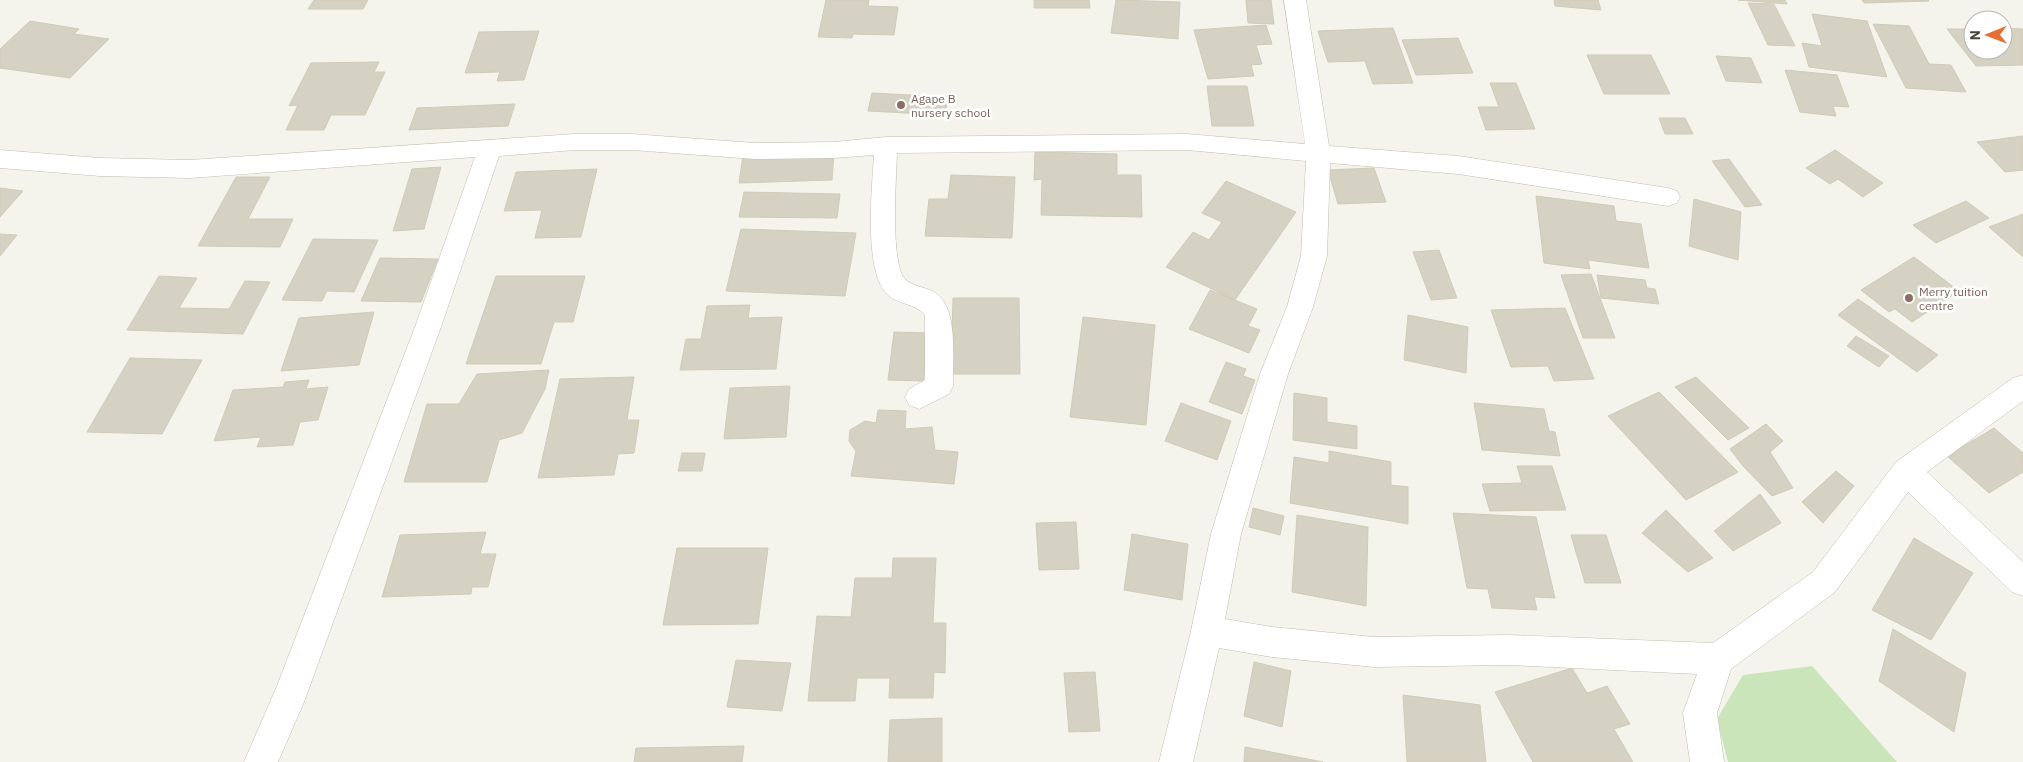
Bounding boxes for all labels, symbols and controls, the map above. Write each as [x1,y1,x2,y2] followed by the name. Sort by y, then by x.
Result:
[1963,10,2013,60] north arrow
[1966,30,1984,40] text: N
[911,91,990,120] place label: Agape B nursery school
[895,99,907,111] marker: Agape B nursery school
[1919,284,1988,313] place label: Merry tuition centre
[1903,292,1915,304] marker: Merry tuition centre

